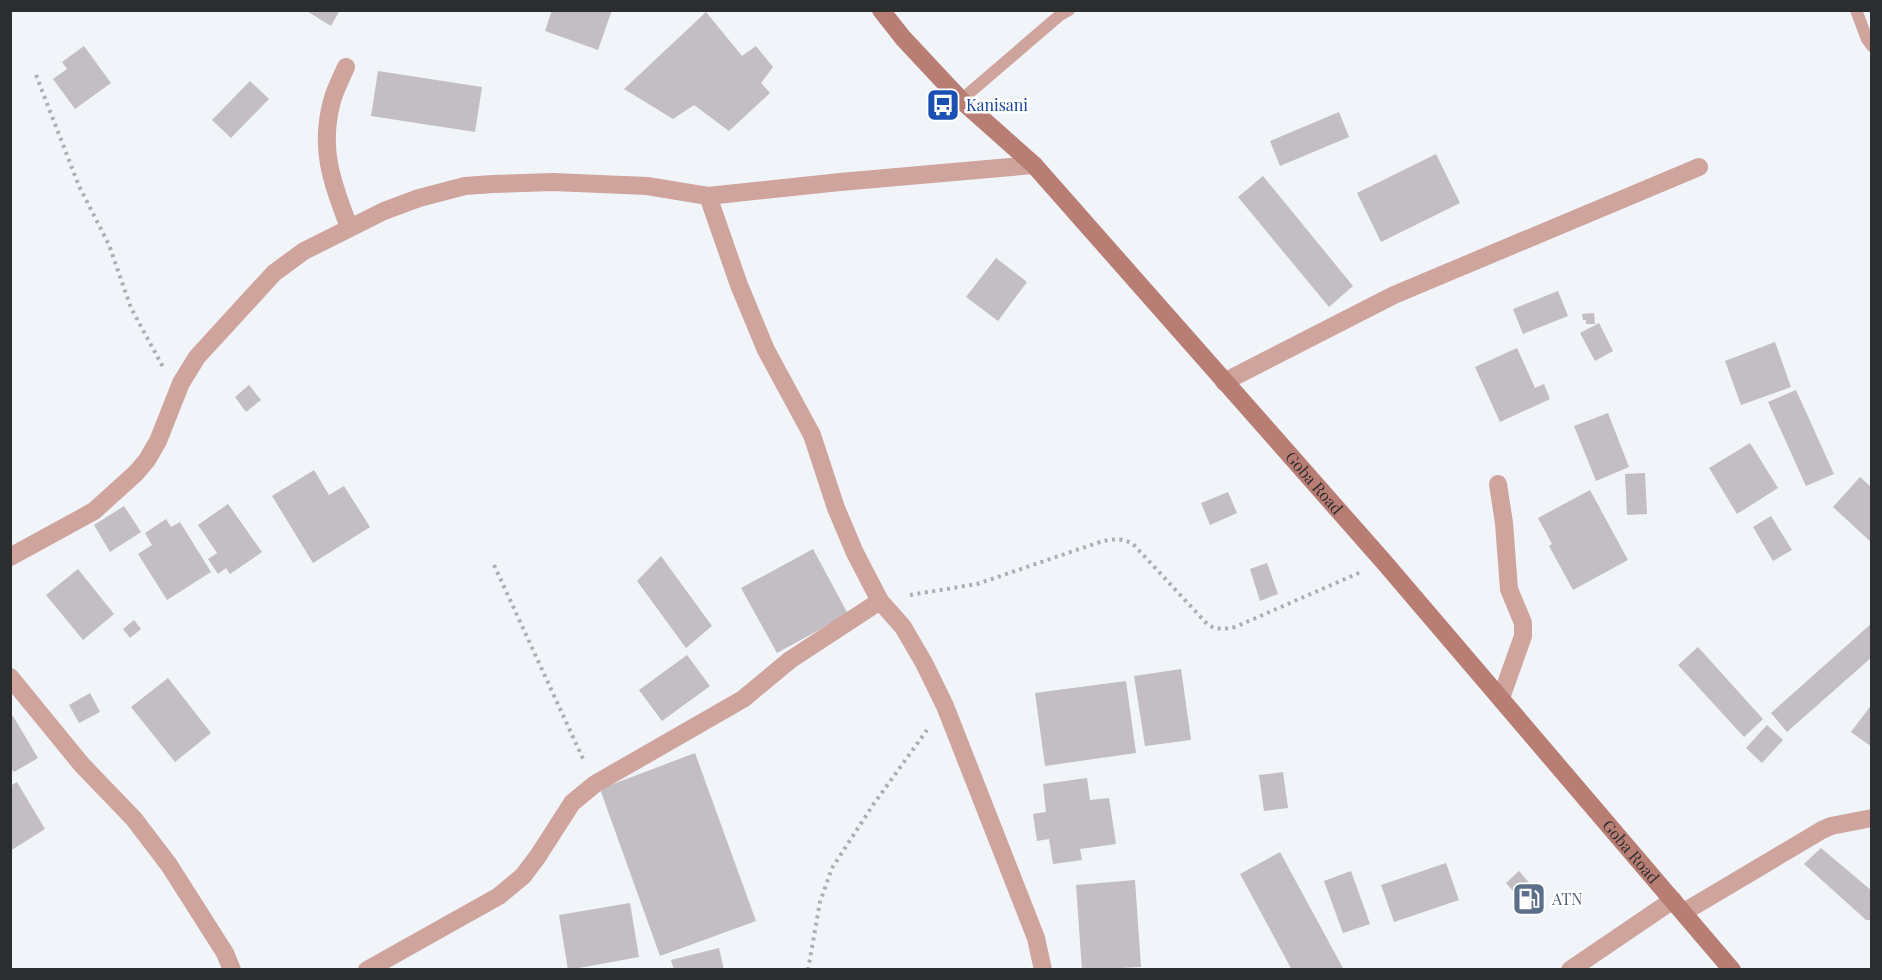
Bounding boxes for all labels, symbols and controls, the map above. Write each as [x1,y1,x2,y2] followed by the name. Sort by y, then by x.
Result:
[925,87,961,123] bus stop icon: Kanisani
[966,94,1028,115] place label: Kanisani
[1281,447,1348,518] street label: Goba Road
[1598,815,1664,887] street label: Goba Road
[1511,881,1547,917] fuel station icon: ATN
[1551,888,1583,909] place label: ATN

